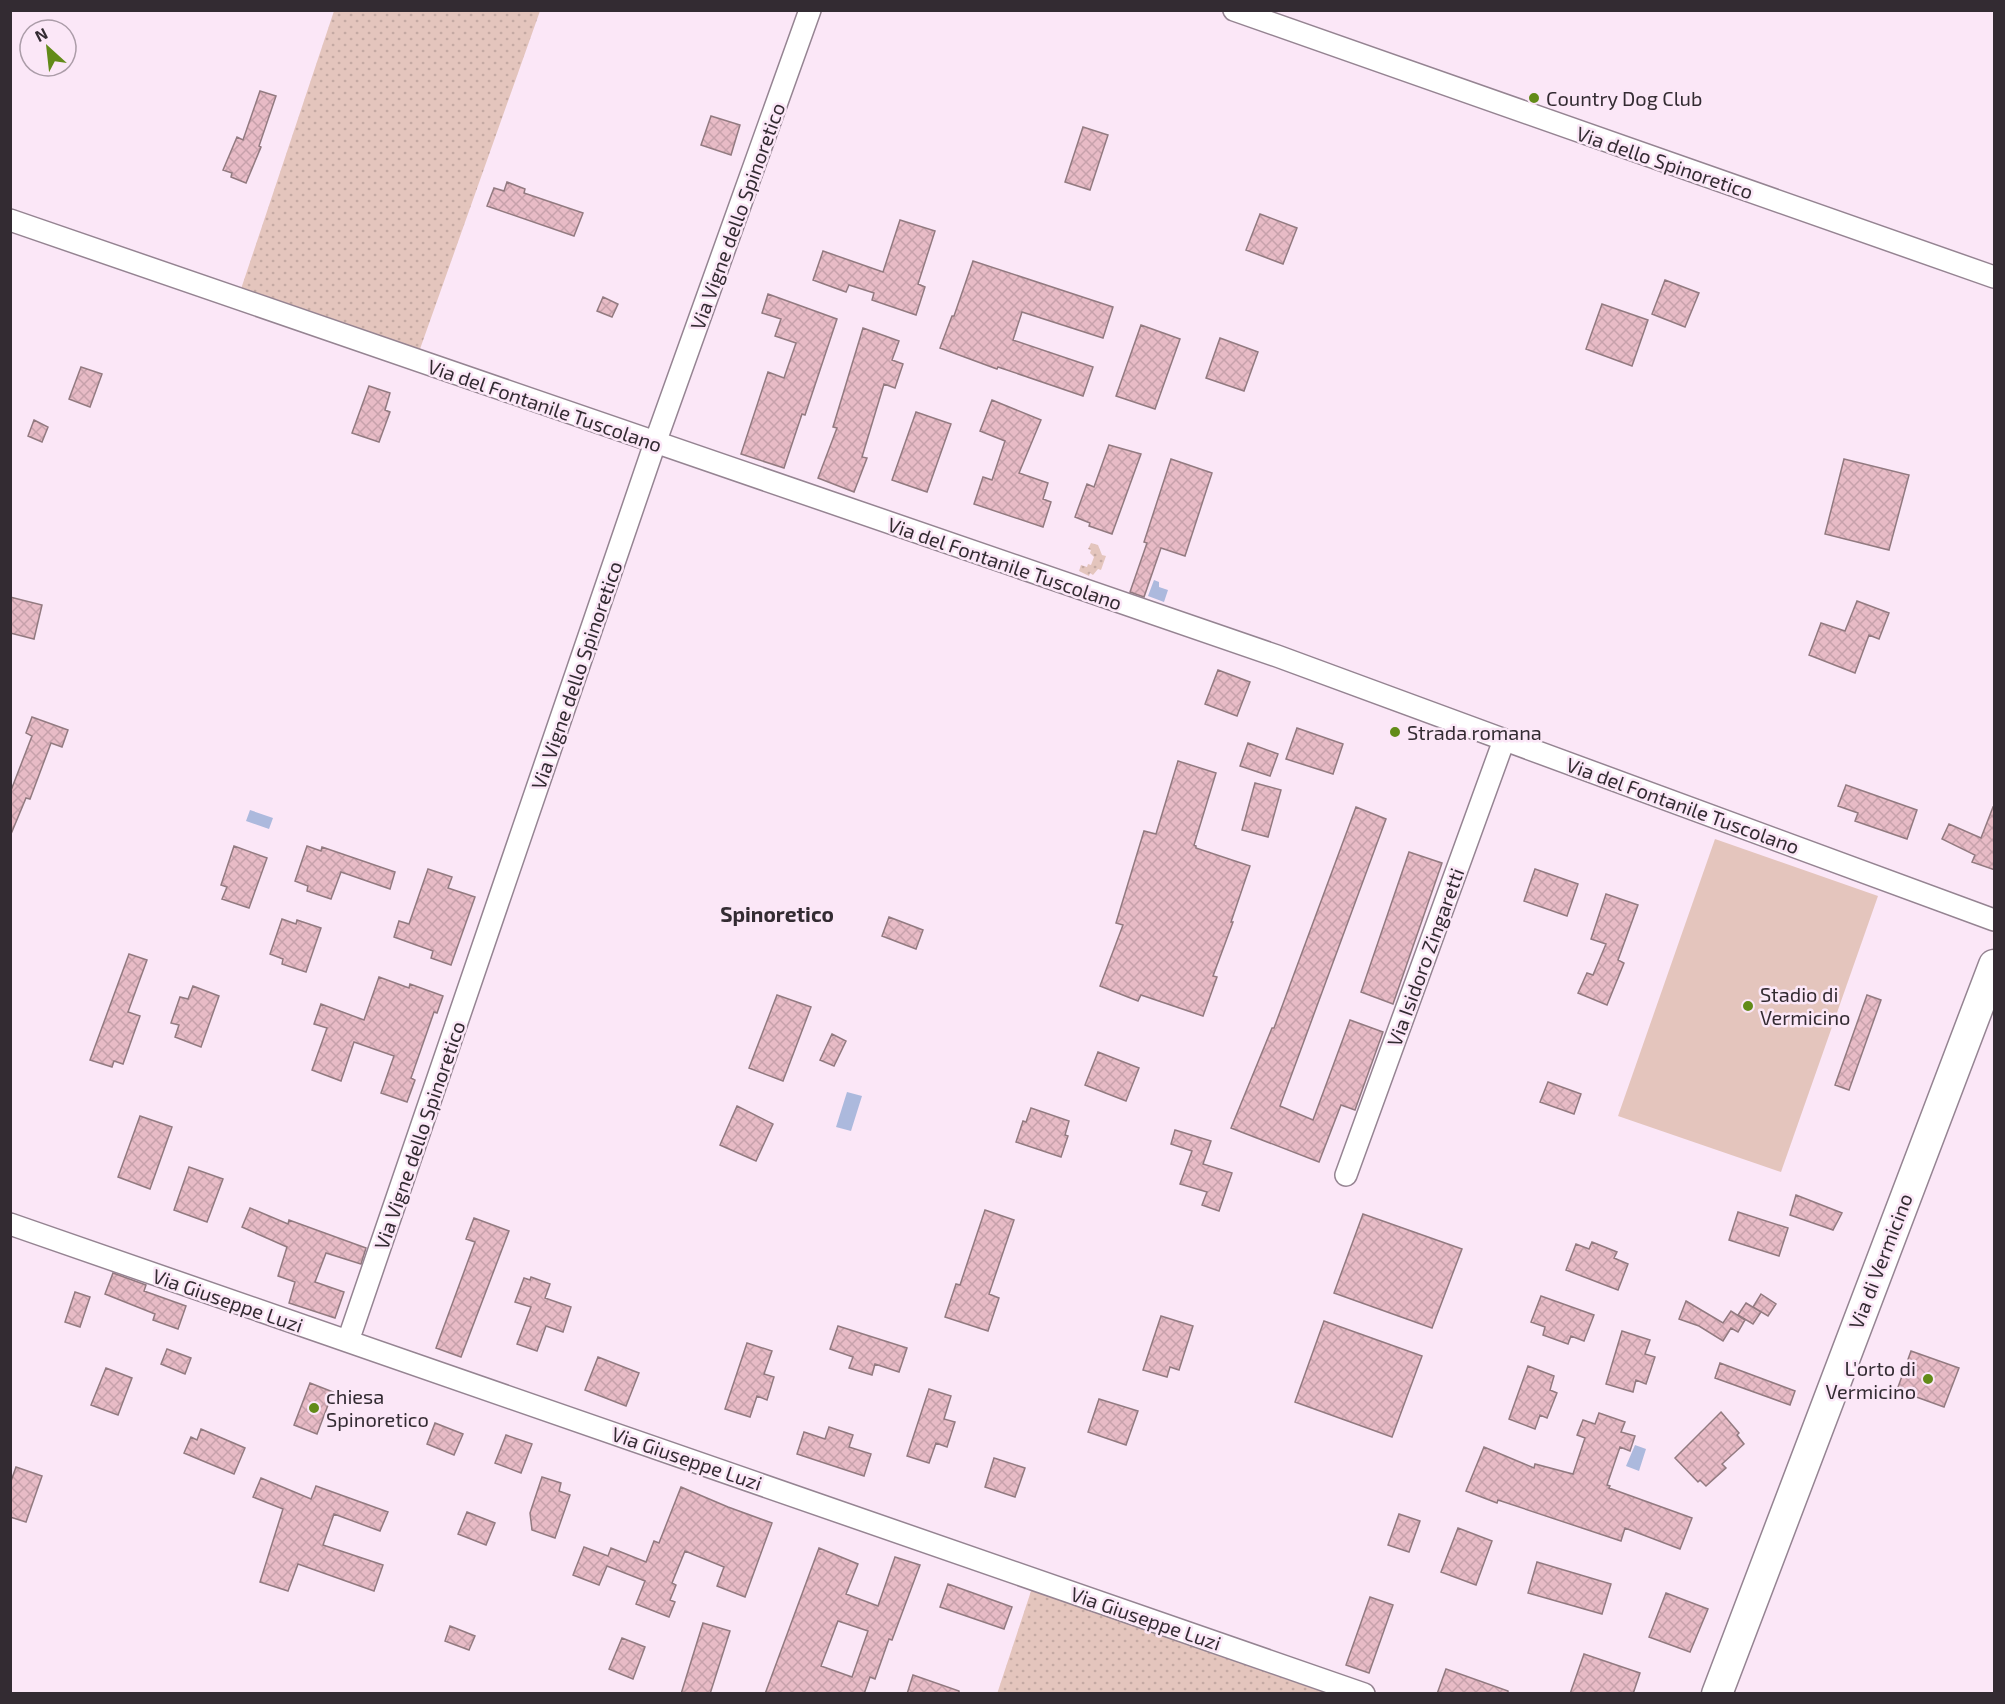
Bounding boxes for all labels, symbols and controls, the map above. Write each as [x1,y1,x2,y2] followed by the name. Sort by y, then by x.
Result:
[18,18,78,78] north arrow
[31,23,50,45] text: N
[1546,86,1702,110] place label: Country Dog Club
[1527,91,1541,105] marker: Country Dog Club
[685,99,789,333] street label: Via Vigne dello Spinoretico
[1573,120,1757,204] street label: Via dello Spinoretico
[425,354,665,456] street label: Via del Fontanile Tuscolano
[885,512,1125,614] street label: Via del Fontanile Tuscolano
[526,558,626,792] street label: Via Vigne dello Spinoretico
[1407,720,1542,744] place label: Strada romana
[1388,725,1402,739] marker: Strada romana
[1563,752,1803,858] street label: Via del Fontanile Tuscolano
[1382,865,1468,1049] street label: Via Isidoro Zingaretti
[720,901,834,926] district label: Spinoretico
[1760,982,1850,1029] place label: Stadio di Vermicino
[1741,999,1755,1013] marker: Stadio di Vermicino
[369,1018,469,1252] street label: Via Vigne dello Spinoretico
[1843,1190,1917,1332] street label: Via di Vermicino
[150,1263,306,1337] street label: Via Giuseppe Luzi
[1826,1356,1916,1403] place label: L'orto di Vermicino
[1921,1372,1935,1386] marker: L'orto di Vermicino
[326,1384,429,1431] place label: chiesa Spinoretico
[307,1401,321,1415] marker: chiesa Spinoretico
[609,1421,765,1495] street label: Via Giuseppe Luzi
[1068,1581,1224,1655] street label: Via Giuseppe Luzi

